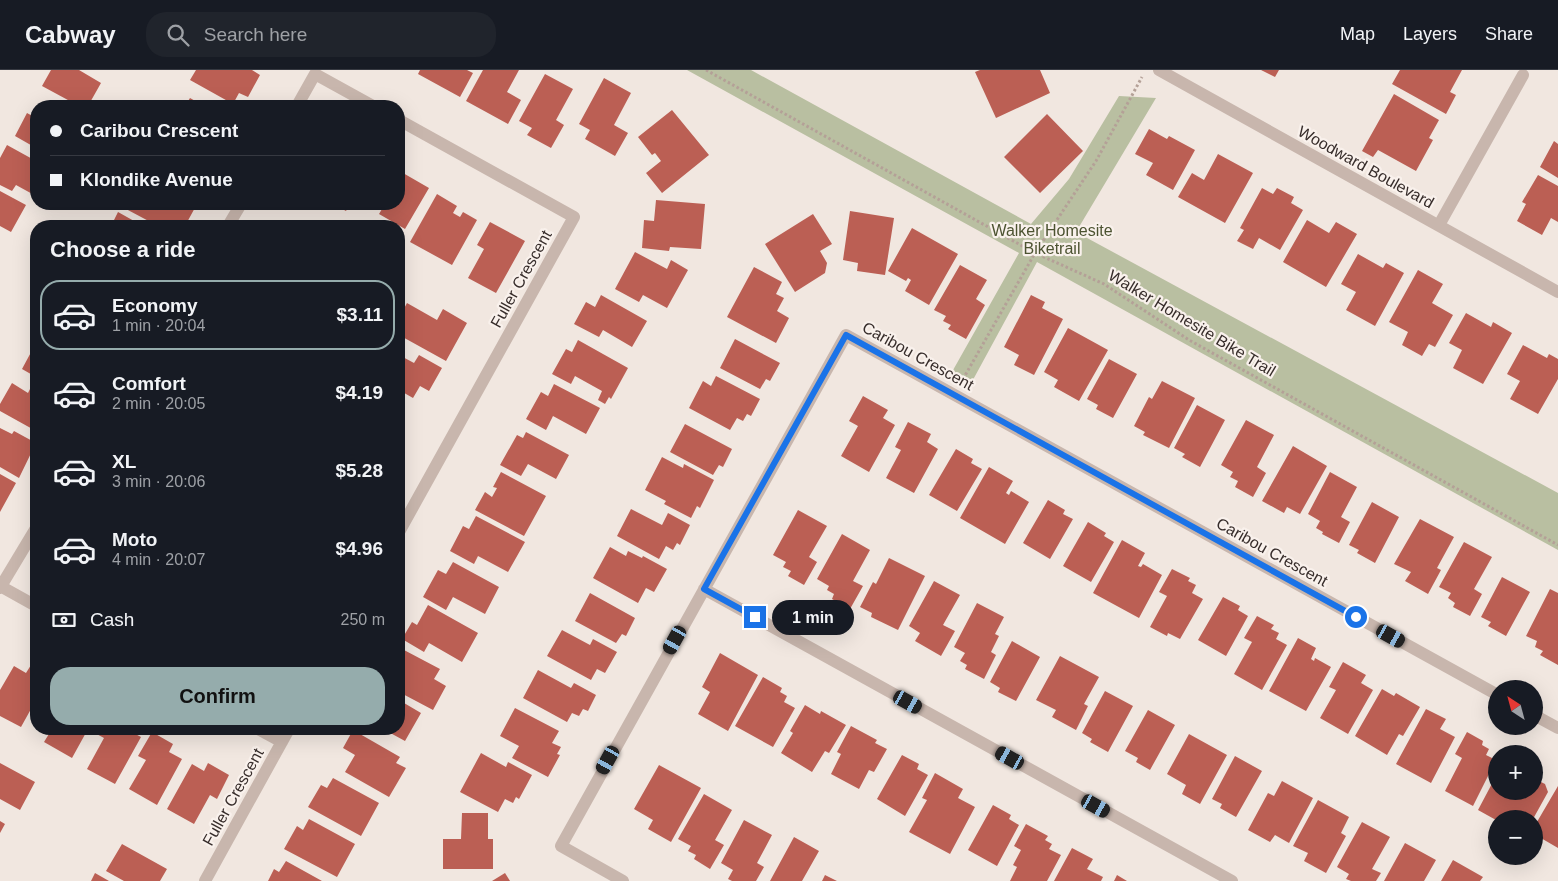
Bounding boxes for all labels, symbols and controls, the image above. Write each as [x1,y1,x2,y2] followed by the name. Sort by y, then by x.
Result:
[146,12,496,57] search box
[25,21,116,48] text: Cabway
[164,21,192,49] icon: search
[204,24,307,45] text: Search here
[1340,24,1375,44] text: Map
[1403,24,1457,44] text: Layers
[1485,24,1533,44] text: Share
[80,120,238,141] text: Caribou Crescent
[1295,123,1437,211] street label: Woodward Boulevard
[80,169,233,190] text: Klondike Avenue
[991,222,1113,257] park label: Walker Homesite Biketrail
[487,227,555,331] street label: Fuller Crescent
[50,237,195,262] text: Choose a ride
[1106,266,1278,380] street label: Walker Homesite Bike Trail
[52,293,97,338] icon: car
[112,295,198,316] text: Economy
[337,304,383,325] text: $3.11
[112,317,205,334] text: 1 min · 20:04
[859,318,977,394] street label: Caribou Crescent
[52,371,97,416] icon: car
[112,373,186,394] text: Comfort
[335,382,383,403] text: $4.19
[112,395,205,412] text: 2 min · 20:05
[52,449,97,494] icon: car
[112,451,136,472] text: XL
[335,460,383,481] text: $5.28
[112,473,205,490] text: 3 min · 20:06
[1213,514,1331,590] street label: Caribou Crescent
[52,527,97,572] icon: car
[112,529,157,550] text: Moto
[335,538,383,559] text: $4.96
[112,551,205,568] text: 4 min · 20:07
[772,600,855,634] callout: 1 min
[50,606,78,634] icon: cash
[744,606,766,628] route end
[1345,606,1367,628] route start
[90,609,134,630] text: Cash
[792,609,834,626] text: 1 min
[341,611,385,628] text: 250 m
[1374,622,1407,650] car
[661,623,688,657] car
[50,667,385,725] button: Confirm
[1488,680,1542,735] north arrow
[1488,680,1543,865] map controls
[891,688,924,716] car
[594,743,621,777] car
[993,744,1026,772] car
[199,745,267,849] street label: Fuller Crescent
[1488,745,1543,800] button: +
[1079,792,1112,820] car
[1488,810,1543,865] button: −

